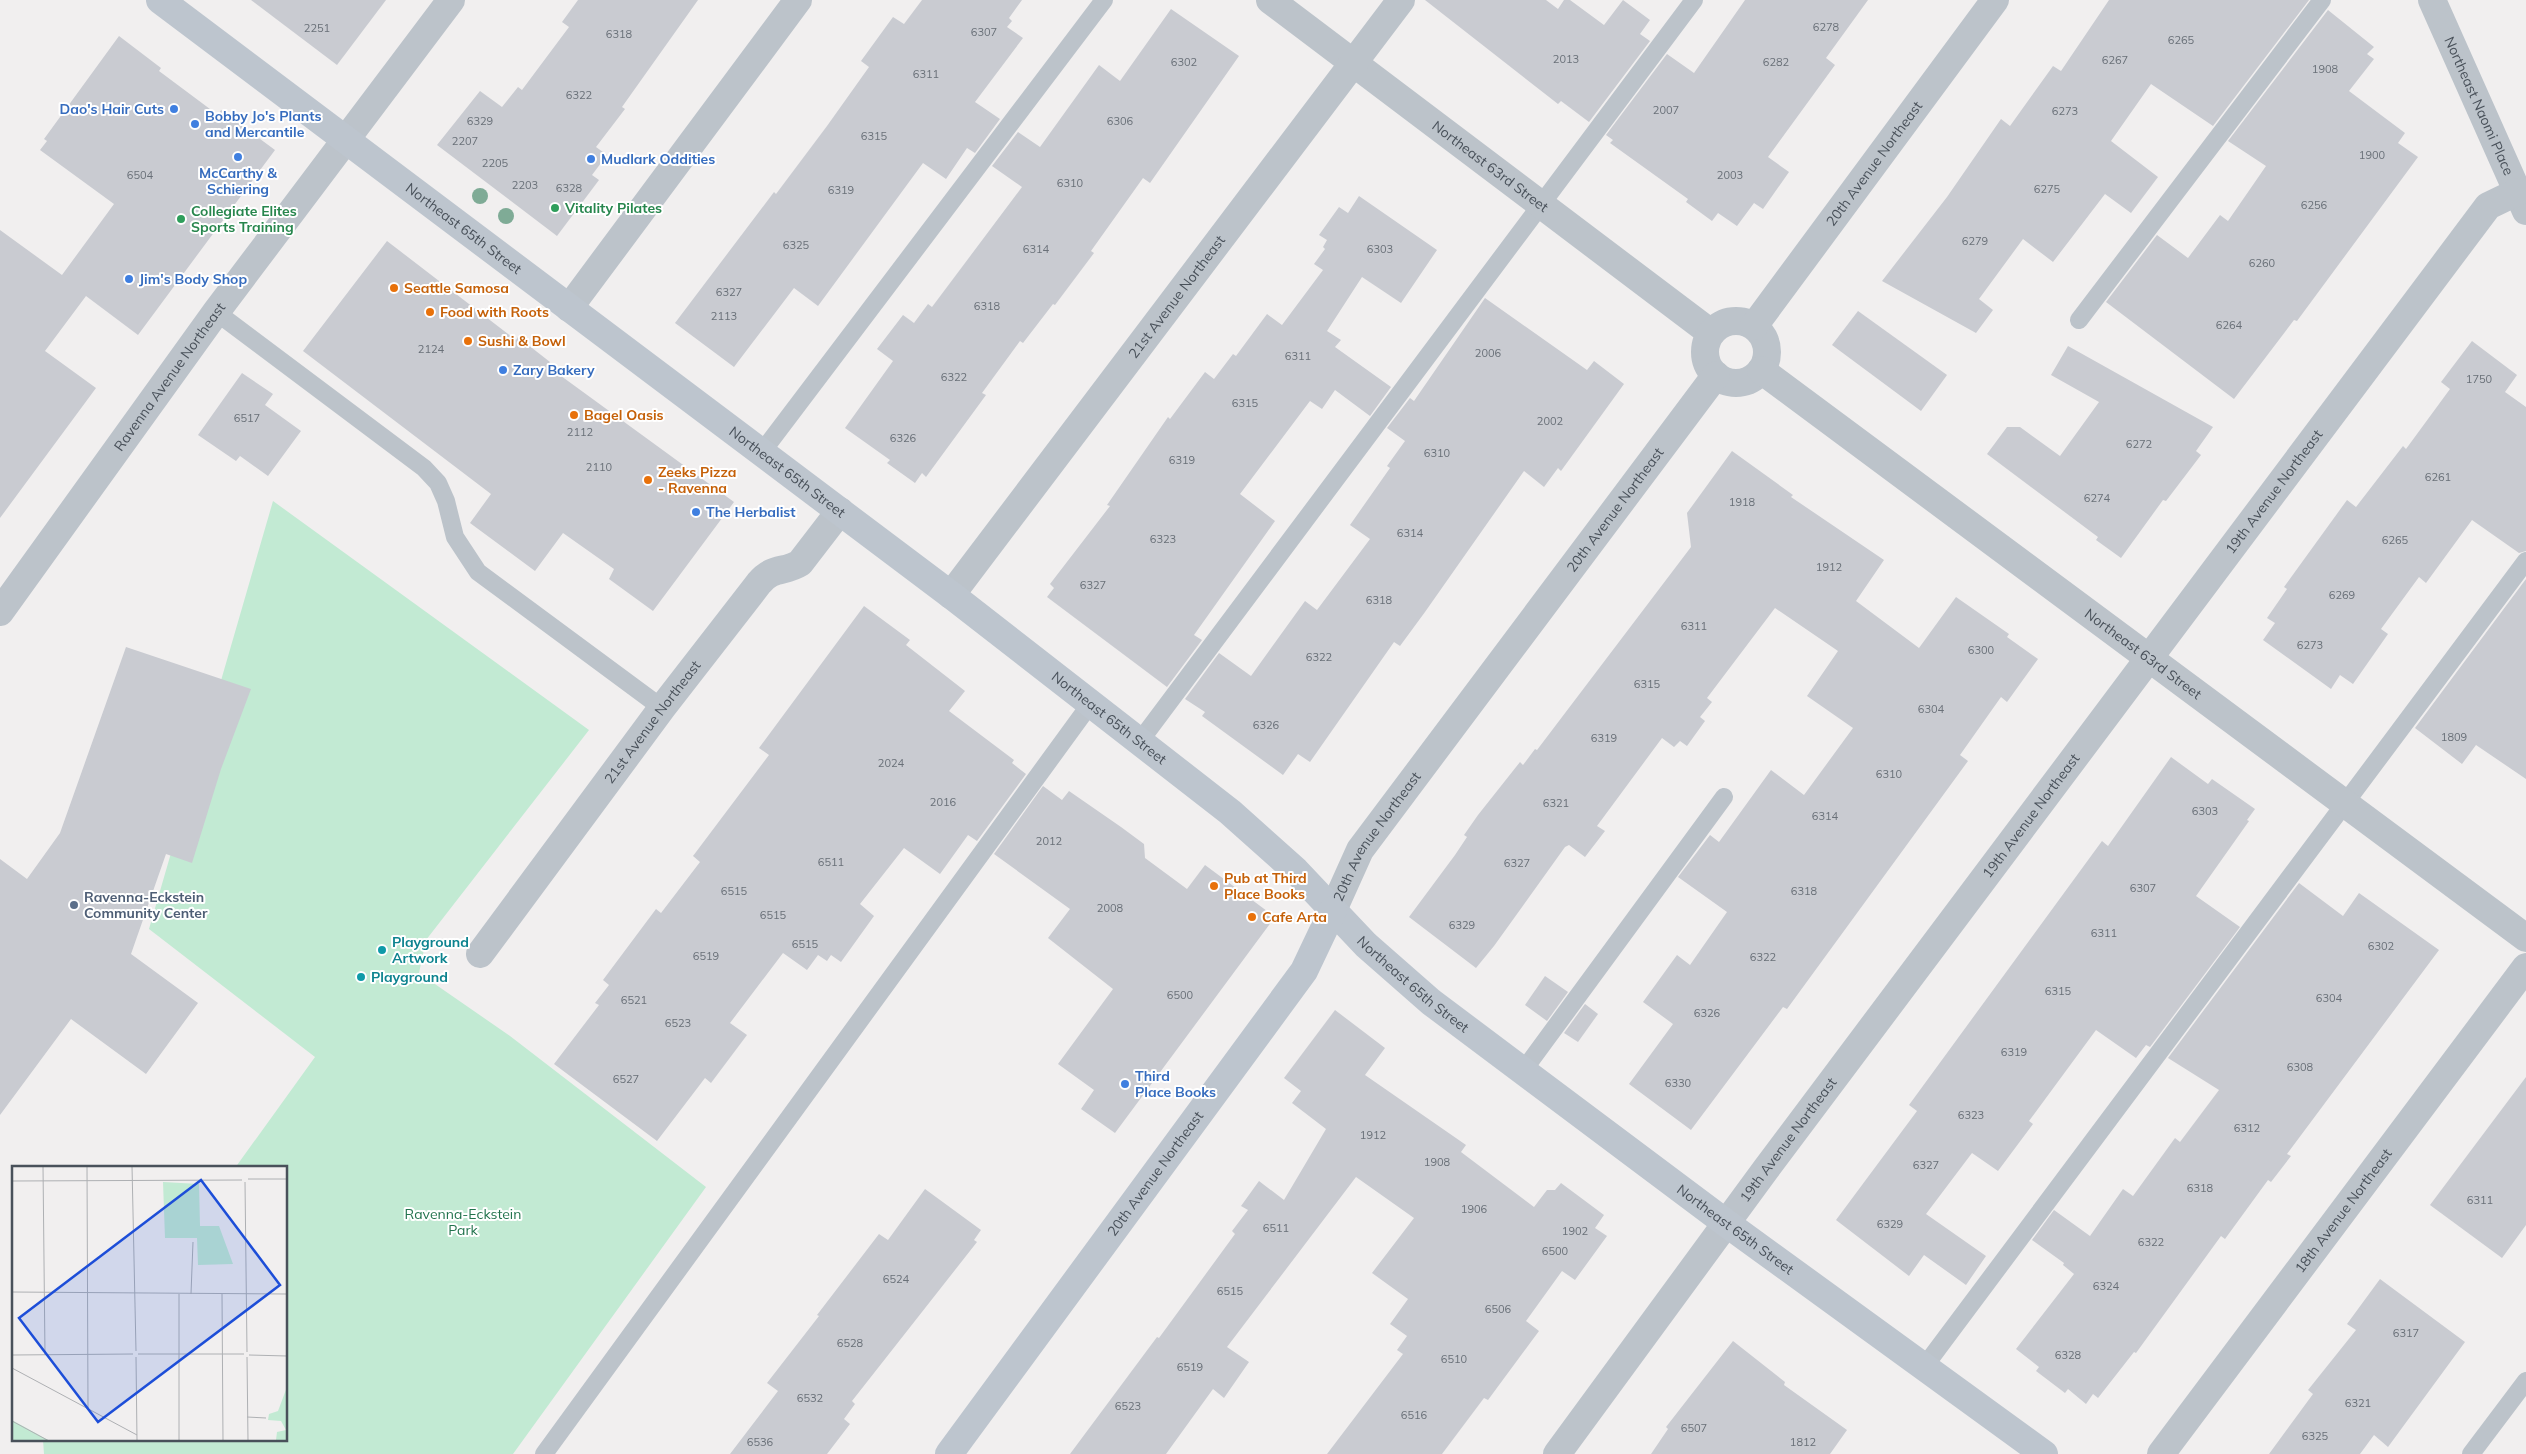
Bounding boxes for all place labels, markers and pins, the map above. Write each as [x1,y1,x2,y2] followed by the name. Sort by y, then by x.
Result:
[60,100,164,118] place label: Dao's Hair Cuts
[168,103,180,115] marker: Dao's Hair Cuts
[205,107,322,141] place label: Bobby Jo's Plants and Mercantile
[189,118,201,130] marker: Bobby Jo's Plants and Mercantile
[601,150,715,168] place label: Mudlark Oddities
[232,151,244,163] marker: McCarthy & Schiering
[585,153,597,165] marker: Mudlark Oddities
[199,164,277,198] place label: McCarthy & Schiering
[564,199,662,217] place label: Vitality Pilates
[191,202,297,236] place label: Collegiate Elites Sports Training
[549,202,561,214] marker: Vitality Pilates
[175,213,187,225] marker: Collegiate Elites Sports Training
[139,270,247,288] place label: Jim's Body Shop
[123,273,135,285] marker: Jim's Body Shop
[404,279,509,297] place label: Seattle Samosa
[388,282,400,294] marker: Seattle Samosa
[440,303,549,321] place label: Food with Roots
[424,306,436,318] marker: Food with Roots
[478,332,566,350] place label: Sushi & Bowl
[462,335,474,347] marker: Sushi & Bowl
[513,361,595,379] place label: Zary Bakery
[497,364,509,376] marker: Zary Bakery
[584,406,664,424] place label: Bagel Oasis
[568,409,580,421] marker: Bagel Oasis
[658,463,736,497] place label: Zeeks Pizza - Ravenna
[642,474,654,486] marker: Zeeks Pizza - Ravenna
[706,503,796,521] place label: The Herbalist
[690,506,702,518] marker: The Herbalist
[1224,869,1307,903] place label: Pub at Third Place Books
[1208,880,1220,892] marker: Pub at Third Place Books
[84,888,208,922] place label: Ravenna-Eckstein Community Center
[68,899,80,911] marker: Ravenna-Eckstein Community Center
[1262,908,1327,926] place label: Cafe Arta
[1246,911,1258,923] marker: Cafe Arta
[392,933,469,967] place label: Playground Artwork
[376,944,388,956] marker: Playground Artwork
[371,968,448,986] place label: Playground
[355,971,367,983] marker: Playground
[1135,1067,1216,1101] place label: Third Place Books
[1119,1078,1131,1090] marker: Third Place Books

